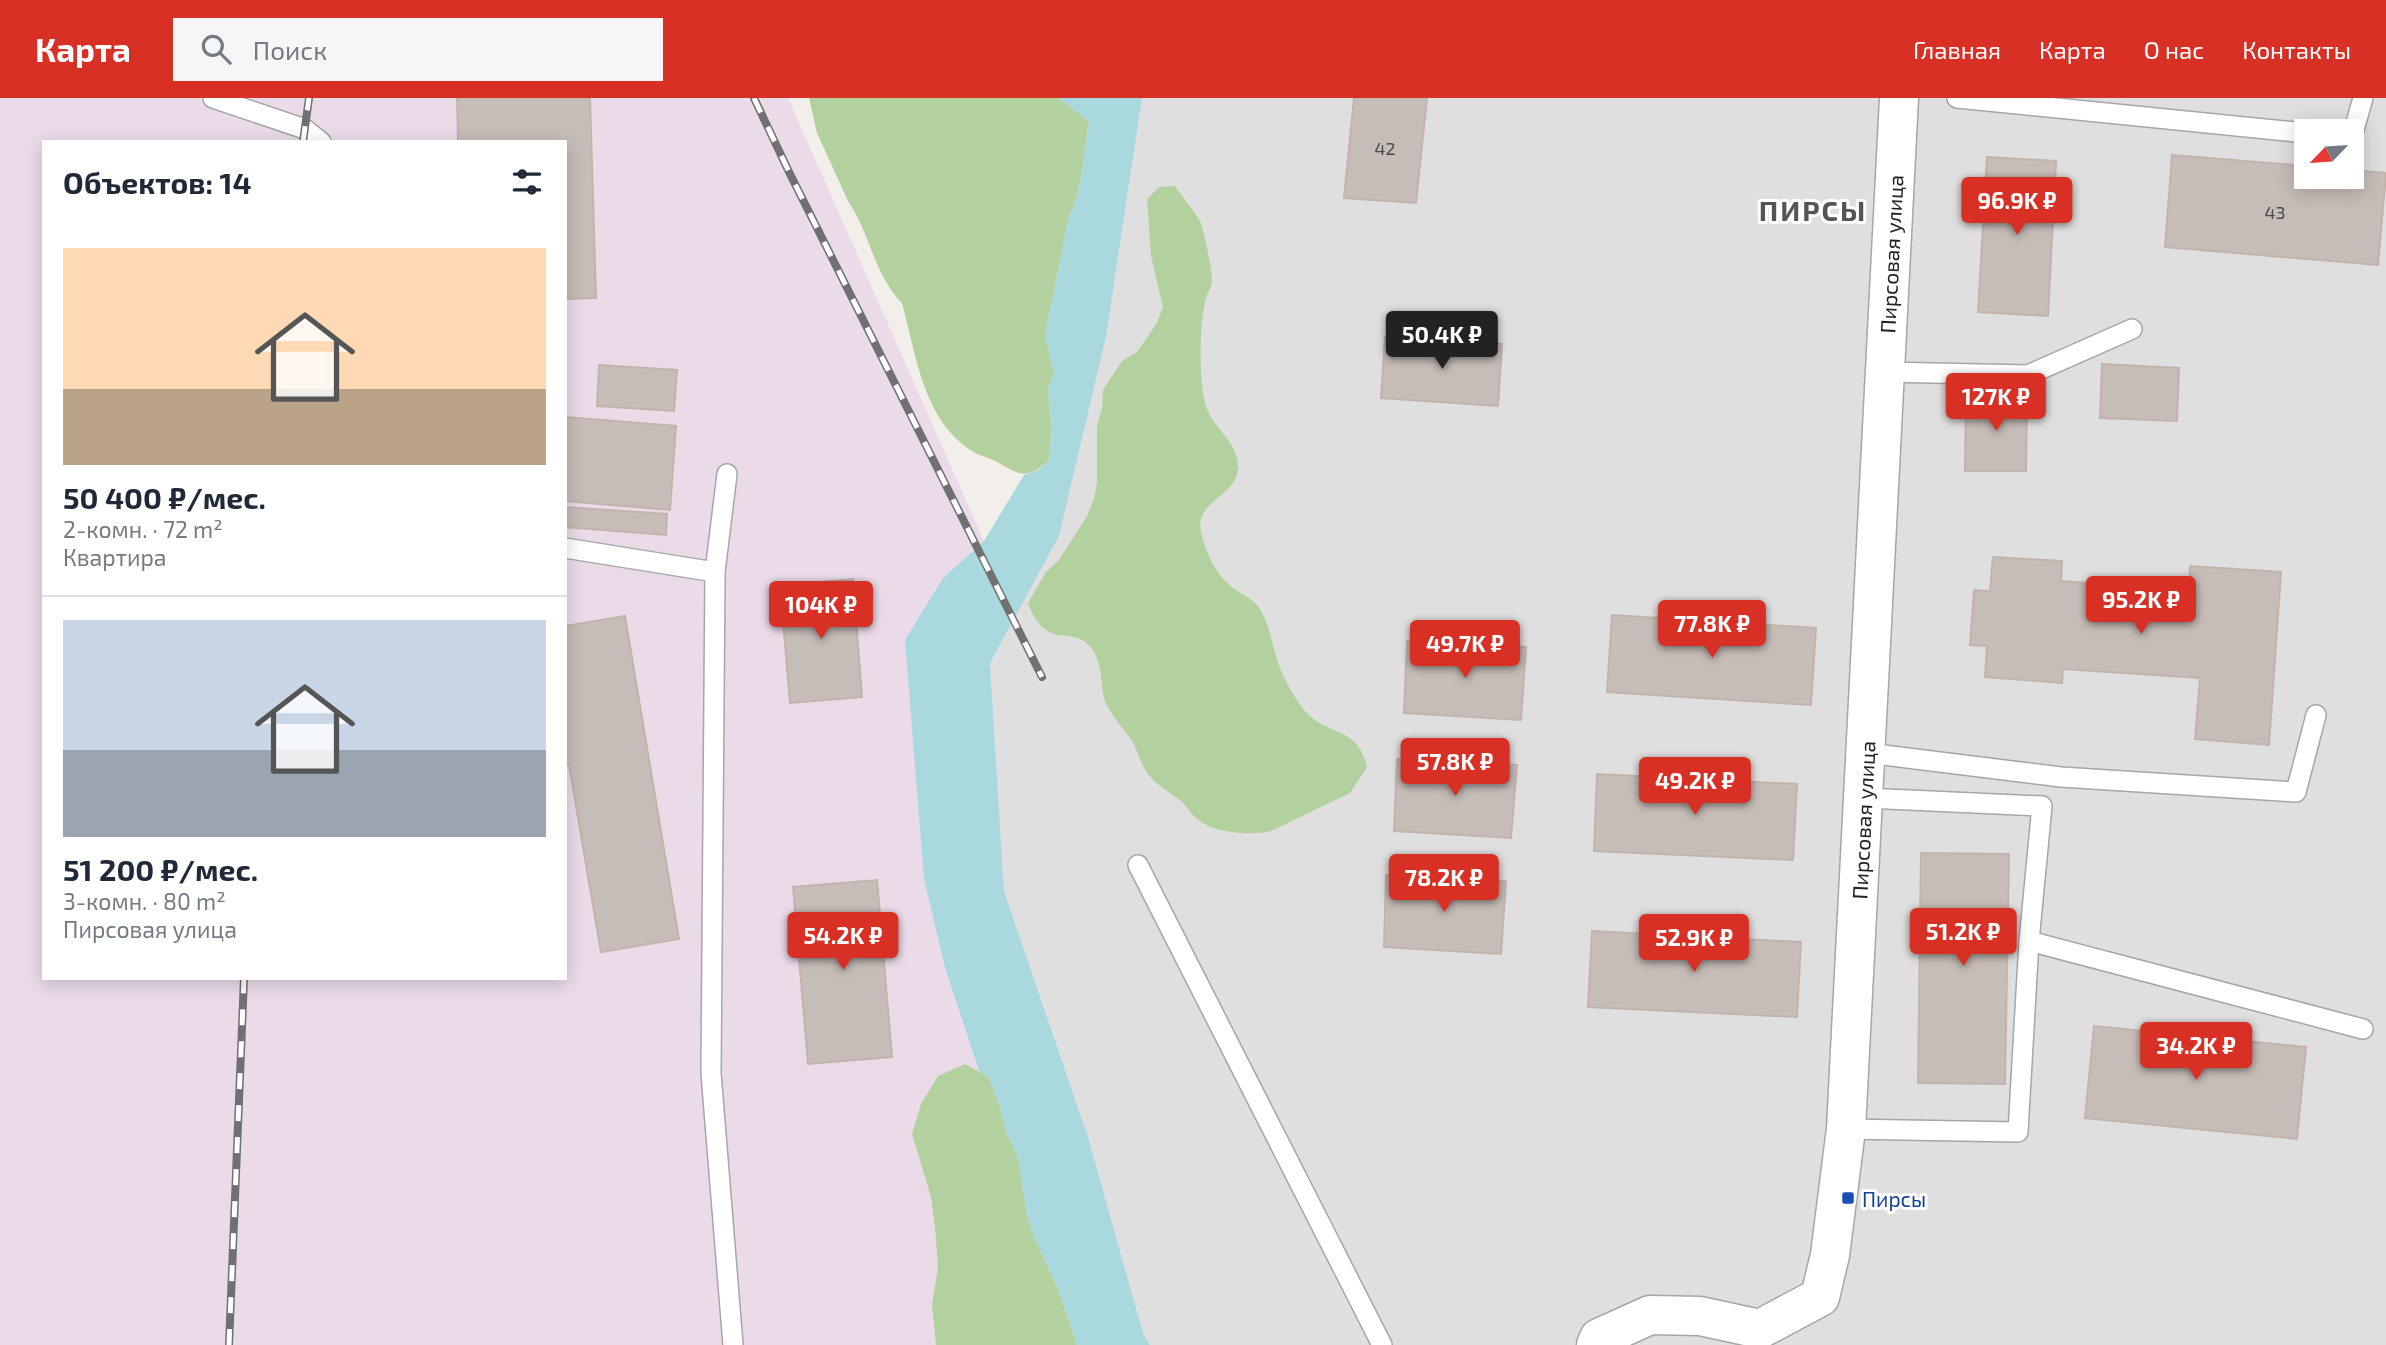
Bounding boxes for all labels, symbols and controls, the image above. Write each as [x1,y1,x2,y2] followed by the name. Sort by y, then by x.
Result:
[173,18,663,81] search box
[35,29,131,69] text: Карта
[197,30,235,68] icon: search
[253,34,327,65] text: Поиск
[1913,35,2001,64] text: Главная
[2039,35,2106,64] text: Карта
[2144,35,2204,64] text: О нас
[2242,35,2351,64] text: Контакты
[2294,119,2364,189] north arrow
[2294,119,2364,189] map controls
[1374,137,1396,159] house number: 42
[508,163,546,201] icon: filters
[63,164,252,200] text: Объектов: 14
[1874,174,1909,334] street label: Пирсовая улица
[1952,178,2082,237] pin: 96.9K ₽
[1977,186,2057,214] text: 96.9K ₽
[1759,193,1867,227] district label: ПИРСЫ
[2264,201,2286,223] house number: 43
[242,294,368,420] icon: home
[1377,312,1507,371] pin: 50.4K ₽
[1402,320,1482,348] text: 50.4K ₽
[1939,374,2053,433] pin: 127K ₽
[1962,382,2030,410] text: 127K ₽
[63,479,266,515] text: 50 400 ₽/мес.
[63,515,223,543] text: 2-комн. · 72 m²
[63,543,167,571] text: Квартира
[2076,576,2206,636] pin: 95.2K ₽
[764,582,878,641] pin: 104K ₽
[2102,585,2180,613] text: 95.2K ₽
[785,590,857,618] text: 104K ₽
[1647,601,1777,660] pin: 77.8K ₽
[1674,609,1750,637] text: 77.8K ₽
[1400,620,1530,680] pin: 49.7K ₽
[1426,629,1504,657] text: 49.7K ₽
[242,666,368,792] icon: home
[1390,738,1520,798] pin: 57.8K ₽
[1846,740,1881,900] street label: Пирсовая улица
[1417,747,1493,775] text: 57.8K ₽
[1630,758,1760,817] pin: 49.2K ₽
[1655,766,1735,794] text: 49.2K ₽
[63,851,258,887] text: 51 200 ₽/мес.
[1379,854,1509,914] pin: 78.2K ₽
[1405,863,1483,891] text: 78.2K ₽
[63,887,226,915] text: 3-комн. · 80 m²
[1898,908,2028,968] pin: 51.2K ₽
[778,912,908,972] pin: 54.2K ₽
[1629,914,1759,974] pin: 52.9K ₽
[63,915,237,943] text: Пирсовая улица
[1926,917,2000,945] text: 51.2K ₽
[803,921,883,949] text: 54.2K ₽
[1655,923,1733,951] text: 52.9K ₽
[2131,1023,2261,1082] pin: 34.2K ₽
[2156,1031,2236,1059] text: 34.2K ₽
[1862,1186,1926,1211] place label: Пирсы
[1840,1190,1856,1206] marker: Пирсы

